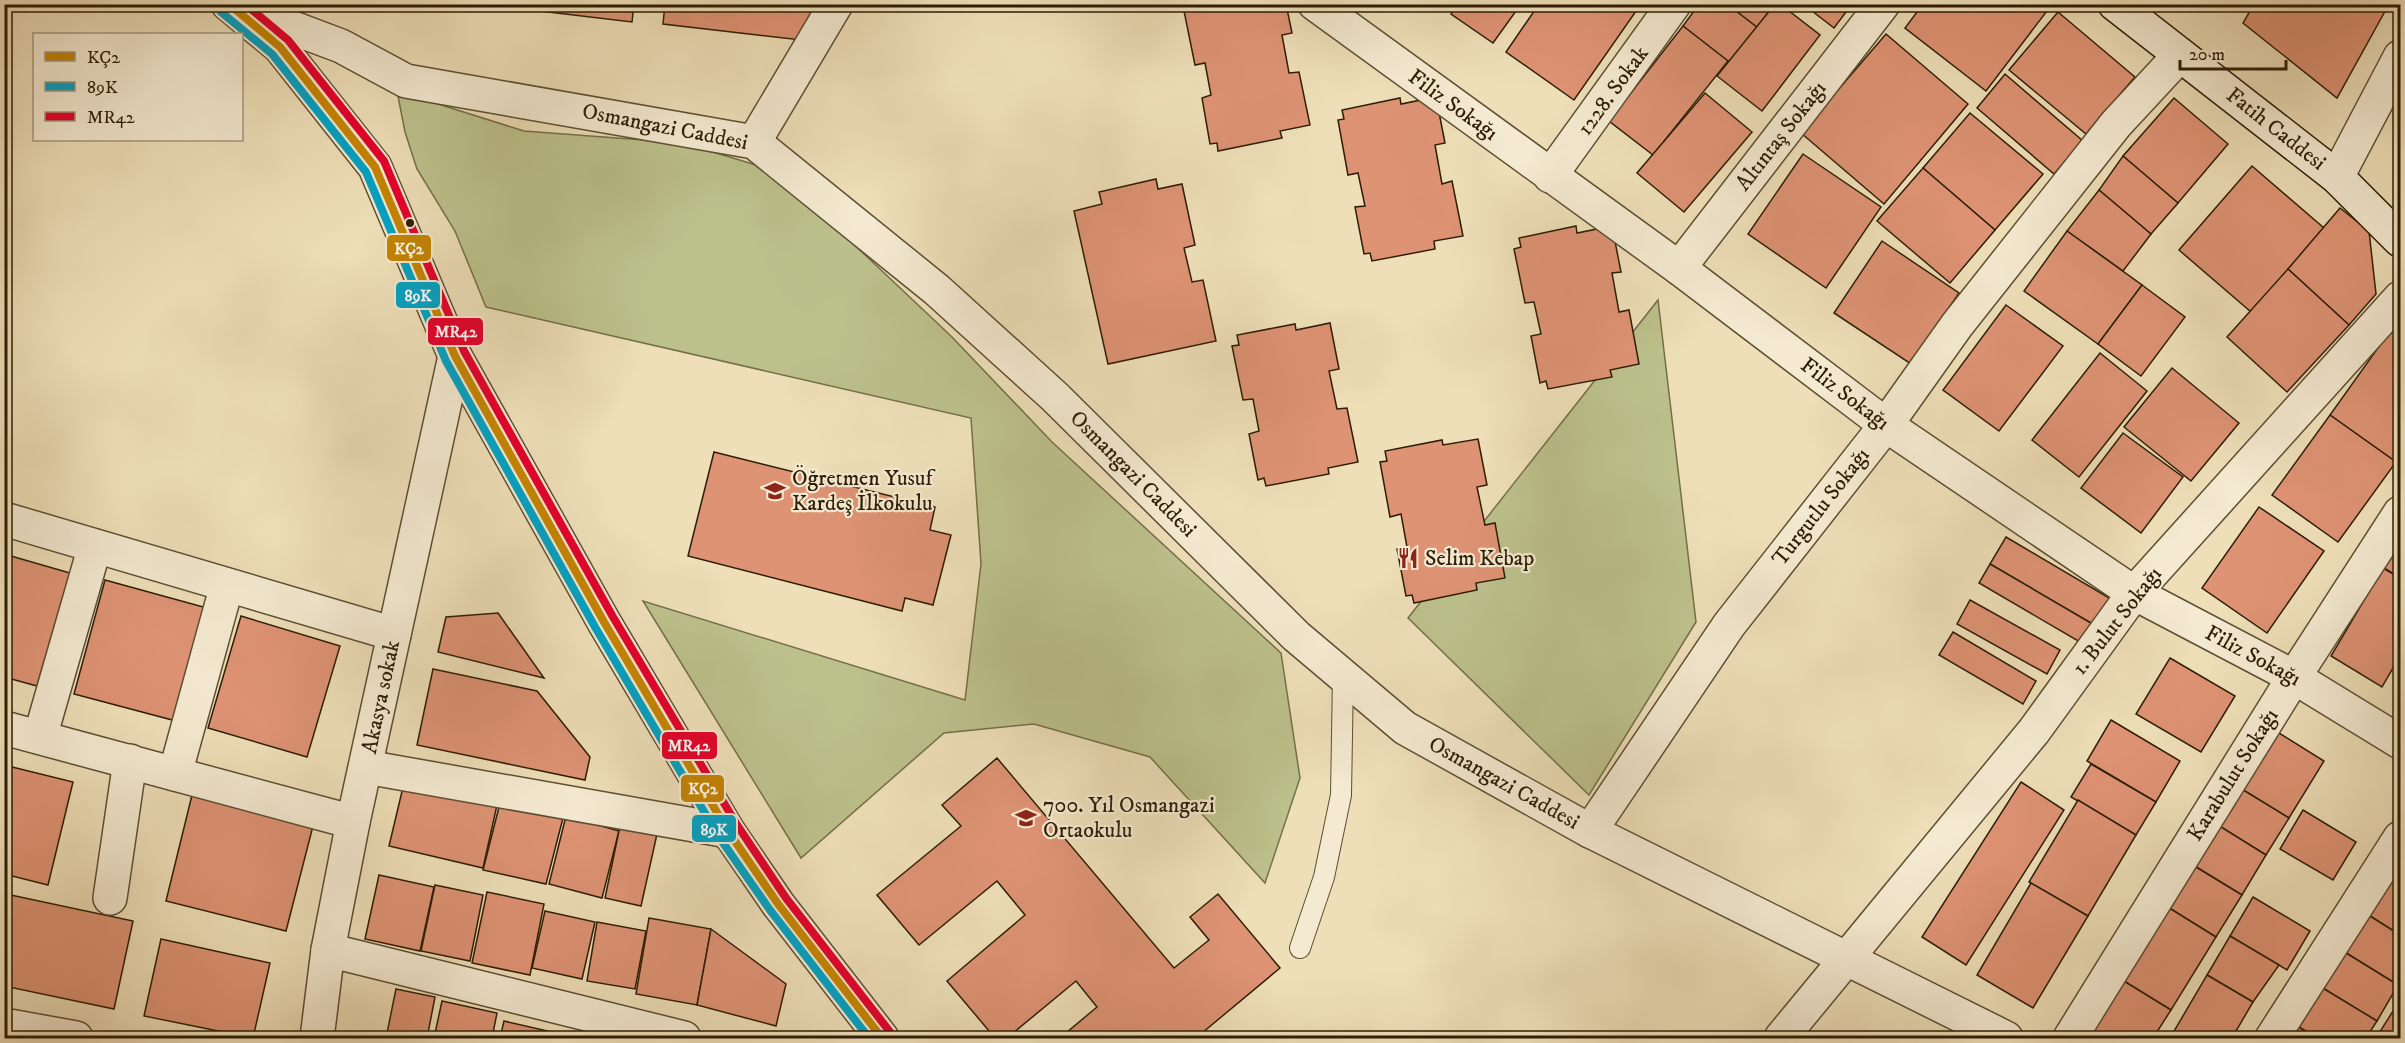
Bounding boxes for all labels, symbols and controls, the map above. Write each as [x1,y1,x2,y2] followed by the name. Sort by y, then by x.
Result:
[33,33,243,141] legend
[2180,33,2286,71] scale bar
[1572,41,1655,141] street label: 1228. Sokak
[2189,44,2225,66] text: 20 m
[87,47,120,69] text: KÇ2
[1403,63,1503,147] street label: Filiz Sokağı
[1730,76,1832,196] street label: Altıntaş Sokağı
[87,77,118,99] text: 89K
[2221,82,2331,176] street label: Fatih Caddesi
[580,98,750,156] street label: Osmangazi Caddesi
[87,107,135,129] text: MR42
[404,217,416,229] unlabelled marker
[386,234,432,262] line badge: KÇ2
[394,239,425,259] text: KÇ2
[395,281,441,309] line badge: 89K
[404,286,432,306] text: 89K
[427,317,484,346] line badge: MR42
[435,322,478,342] text: MR42
[1795,352,1895,436] street label: Filiz Sokağı
[1064,405,1202,543] street label: Osmangazi Caddesi
[1766,442,1876,572] street label: Turgutlu Sokağı
[792,465,936,517] place label: Öğretmen Yusuf Kardeş İlkokulu
[763,479,787,503] school or university icon: Öğretmen Yusuf Kardeş İlkokulu
[1425,545,1534,572] place label: Selim Kebap
[1396,546,1420,570] restaurant icon: Selim Kebap
[2066,561,2168,681] street label: 1. Bulut Sokağı
[2201,620,2305,692] street label: Filiz Sokağı
[356,638,406,756] street label: Akasya sokak
[2182,704,2284,846] street label: Karabulut Sokağı
[1424,730,1584,836] street label: Osmangazi Caddesi
[661,731,718,760] line badge: MR42
[668,736,711,756] text: MR42
[680,774,725,803] line badge: KÇ2
[688,779,719,799] text: KÇ2
[1043,792,1215,844] place label: 700. Yıl Osmangazi Ortaokulu
[1014,806,1038,830] school or university icon: 700. Yıl Osmangazi Ortaokulu
[691,814,737,843] line badge: 89K
[700,820,728,840] text: 89K

